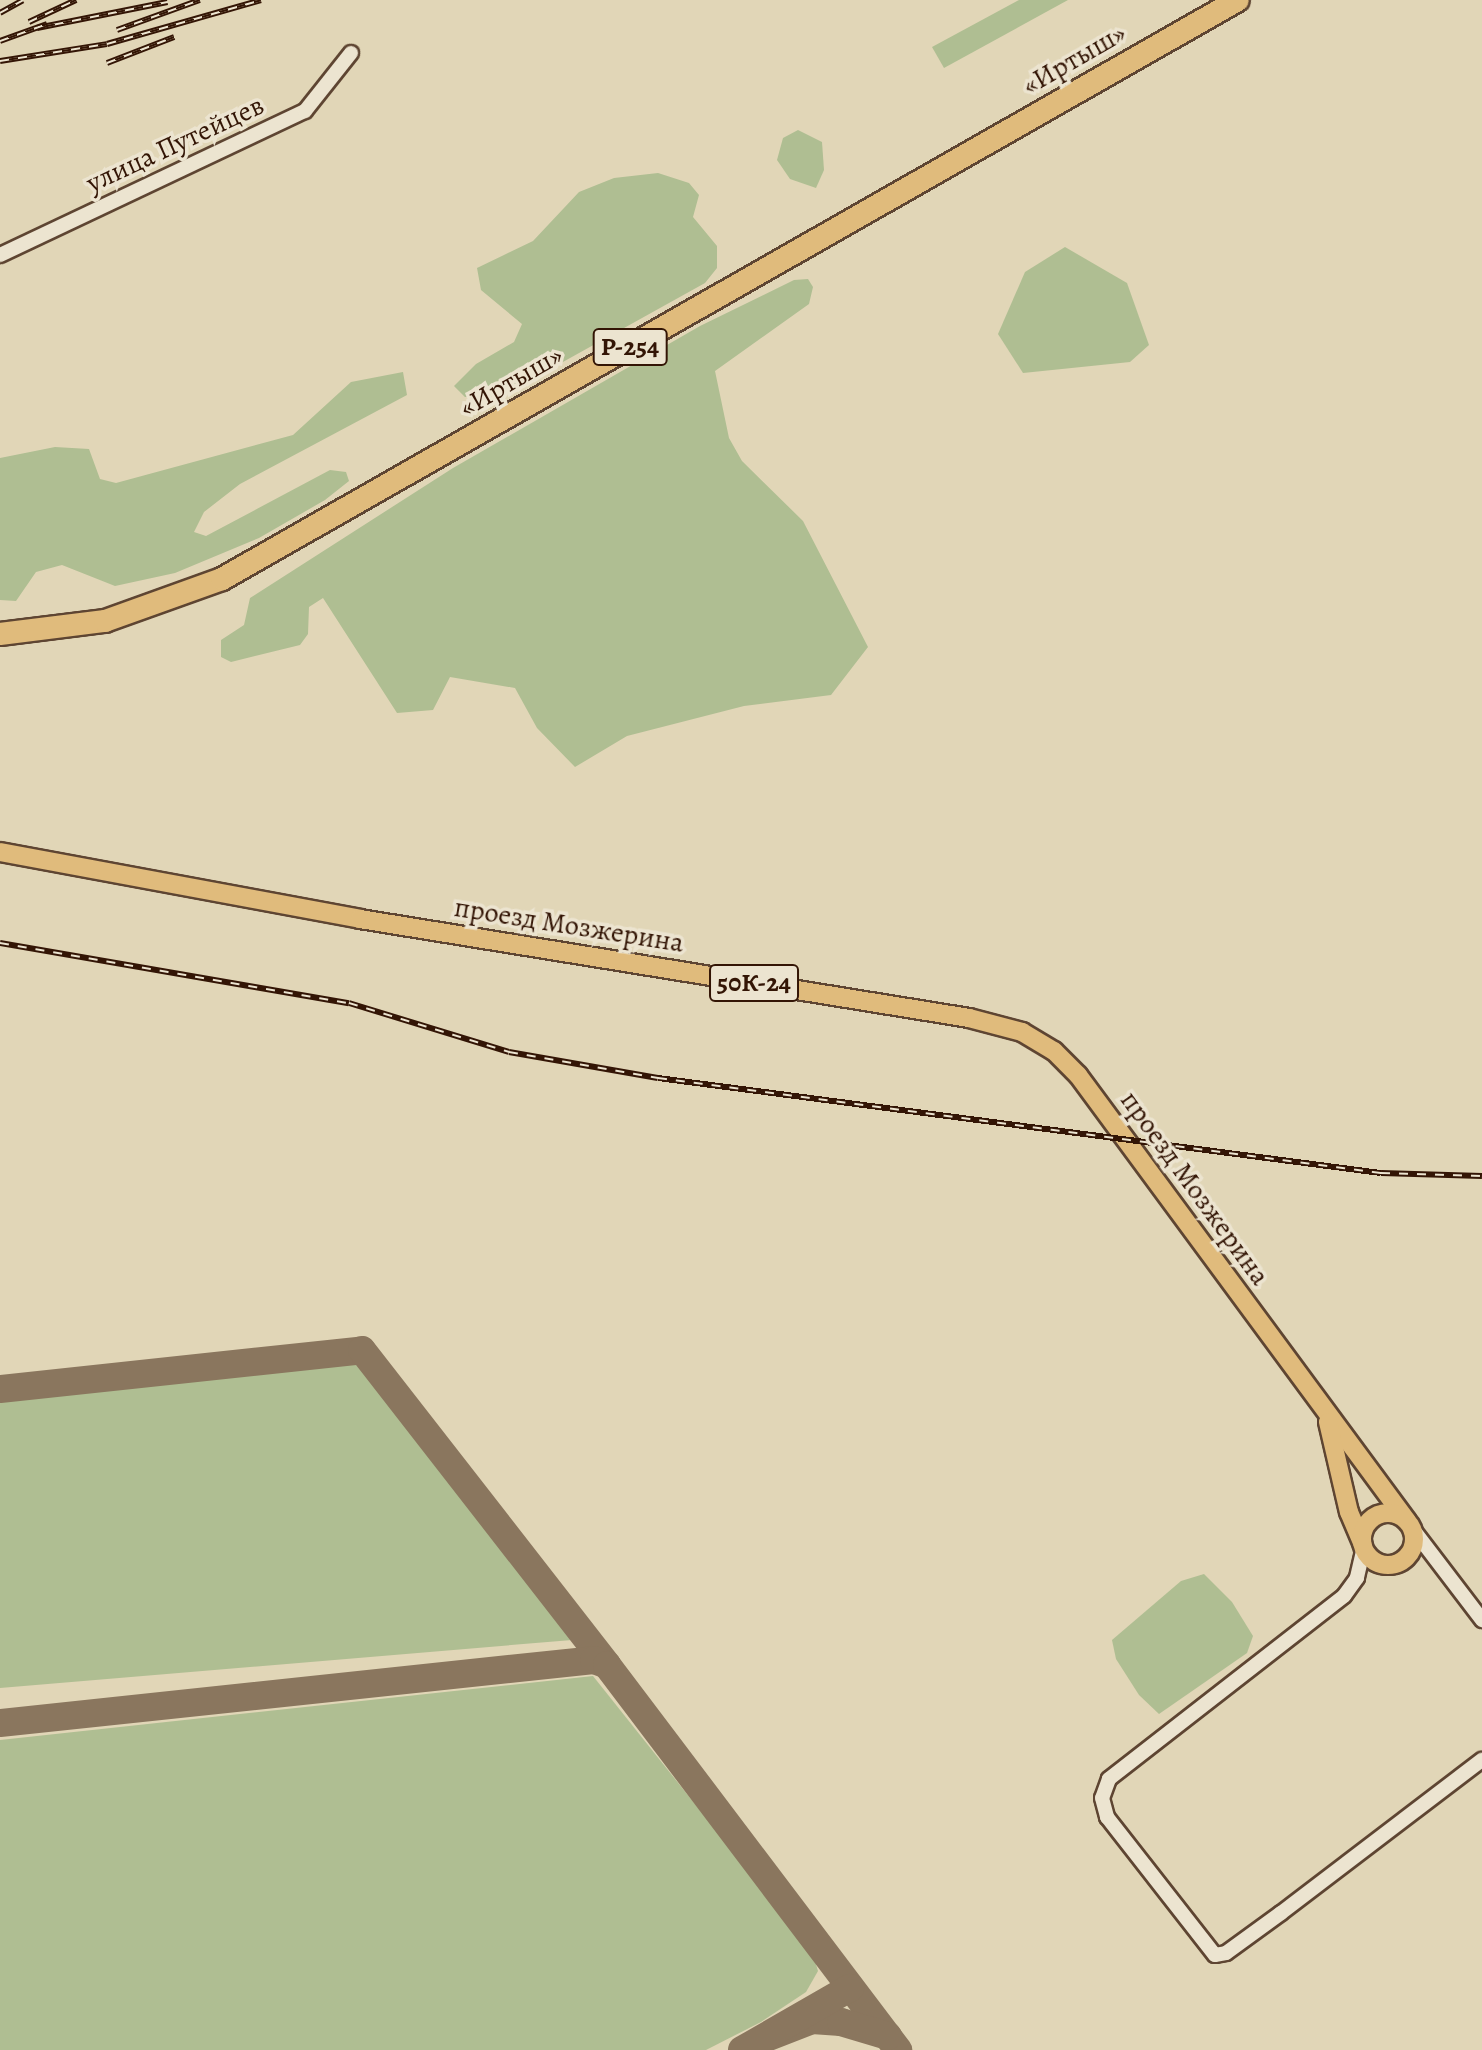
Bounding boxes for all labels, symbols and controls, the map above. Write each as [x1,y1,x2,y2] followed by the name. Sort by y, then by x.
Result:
[1016,16,1132,102] street label: «Иртыш»
[81,88,269,200] street label: улица Путейцев
[592,325,668,369] road number: Р-254
[453,338,569,424] street label: «Иртыш»
[452,890,686,960] street label: проезд Мозжерина
[708,961,800,1005] road number: 50К-24
[1113,1084,1277,1292] street label: проезд Мозжерина

